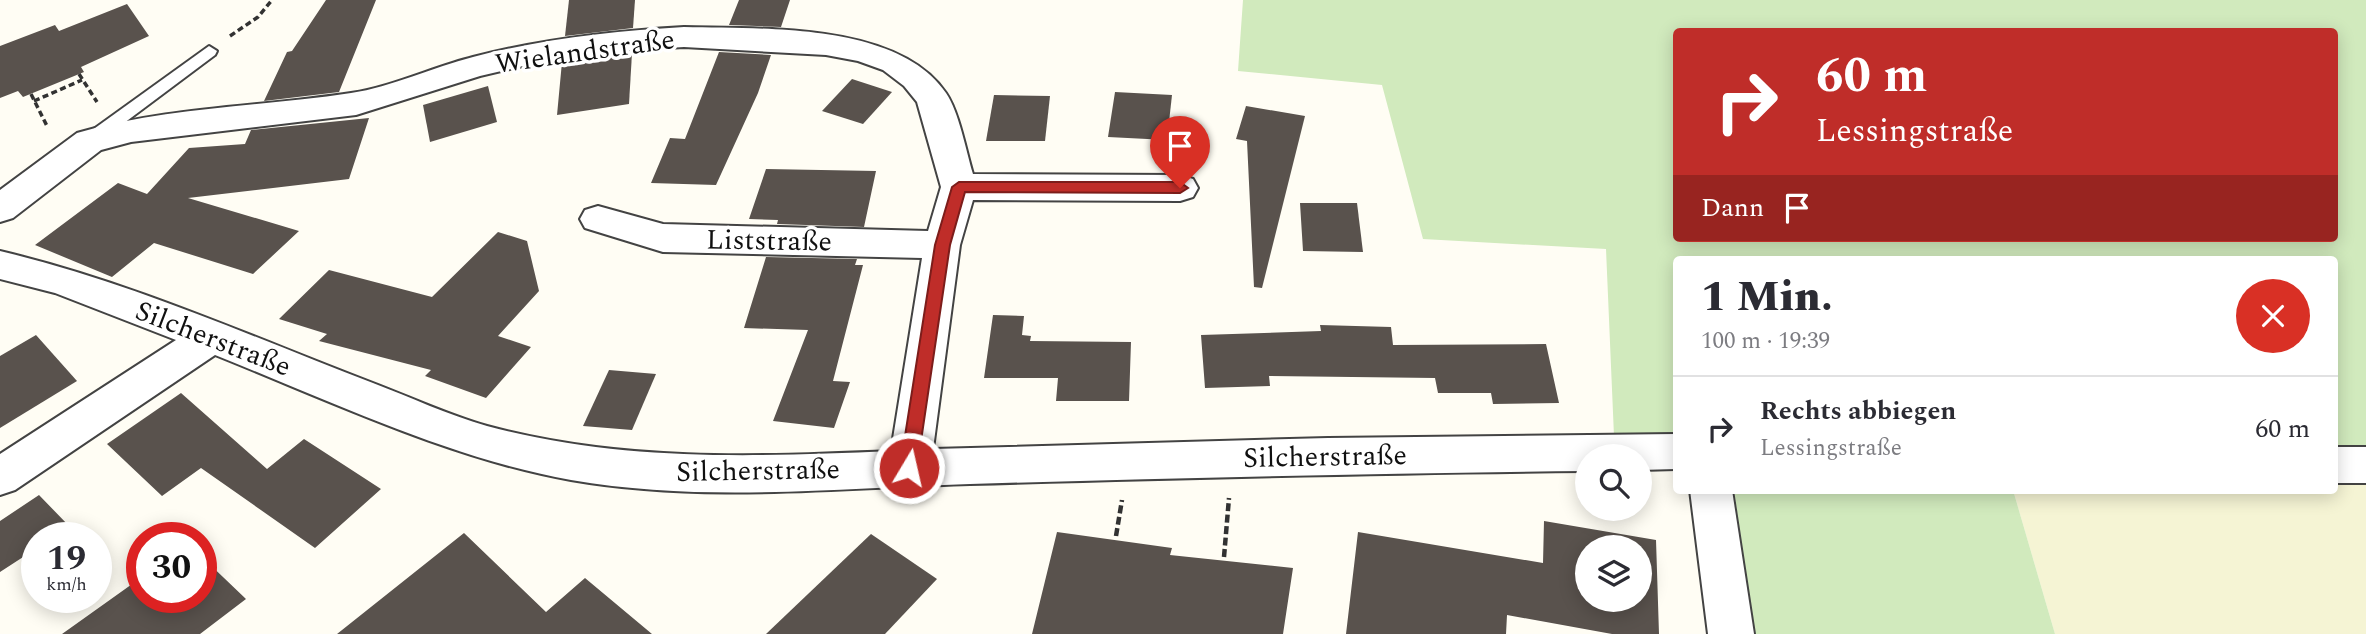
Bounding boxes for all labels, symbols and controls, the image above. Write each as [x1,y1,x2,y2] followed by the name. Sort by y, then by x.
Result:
[492,18,678,86] street label: Wielandstraße
[1816,39,1927,114] text: 60 m
[1701,56,1792,147] icon: right
[1816,107,2013,156] text: Lessingstraße
[1150,116,1210,188] pin
[1161,127,1199,165] icon: arrive
[1701,188,1764,228] text: Dann
[1778,189,1816,227] icon: arrive
[706,218,832,264] street label: Liststraße
[1701,266,1833,329] text: 1 Min.
[2236,279,2310,353] button: close
[129,290,297,388] street label: Silcherstraße
[1701,324,1830,359] text: 100 m · 19:39
[1760,391,1956,431] text: Rechts abbiegen
[2255,409,2310,449] text: 60 m
[1701,410,1739,448] icon: right
[872,431,946,505] position arrow
[1760,431,1902,466] text: Lessingstraße
[1243,434,1407,480] street label: Silcherstraße
[1575,444,1652,612] map controls
[1575,444,1652,521] button: search
[676,448,840,494] street label: Silcherstraße
[126,522,217,613] speed limit sign: 30
[47,532,86,585] text: 19
[1575,535,1652,612] button: layers
[46,571,87,598] text: km/h

